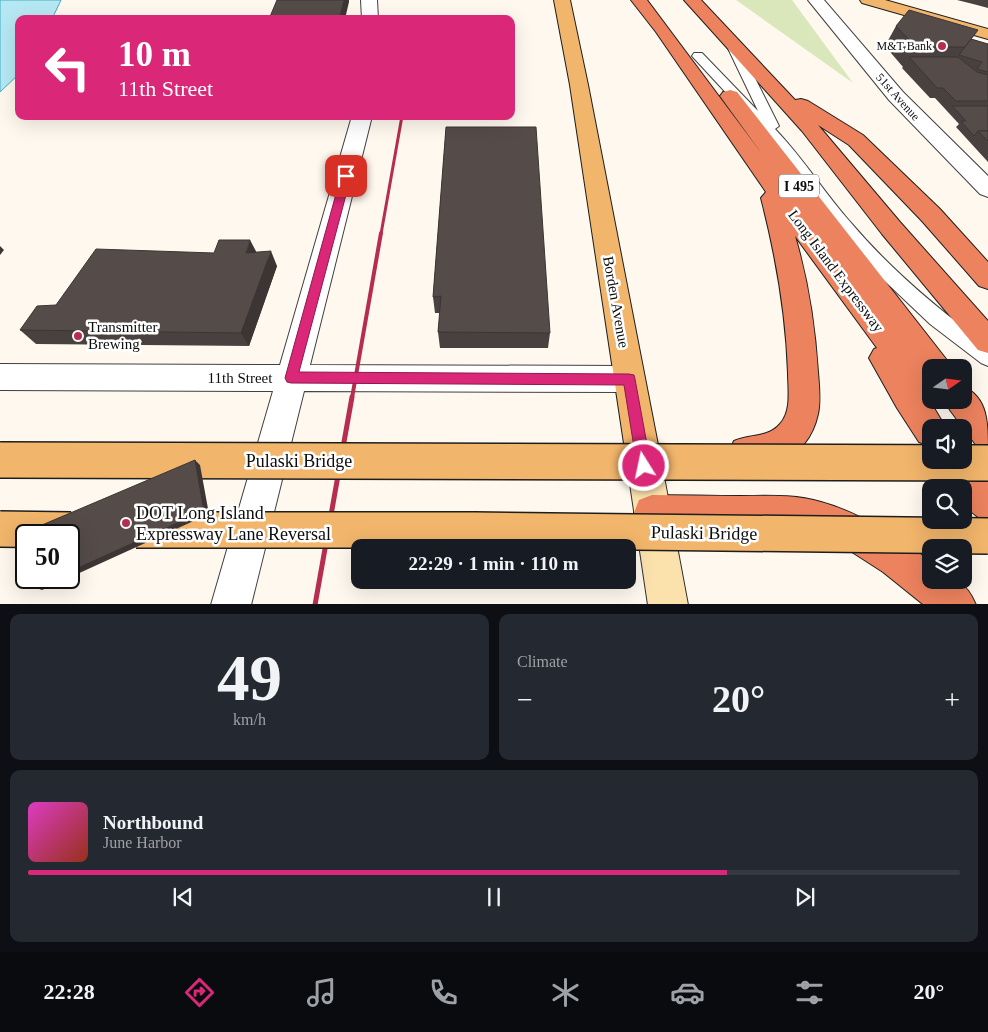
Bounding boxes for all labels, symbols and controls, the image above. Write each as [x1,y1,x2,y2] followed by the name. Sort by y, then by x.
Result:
[35,35,100,100] icon: left
[118,35,191,74] text: 10 m
[877,39,932,53] place label: M&T Bank
[936,40,948,52] marker: M&T Bank
[873,70,923,124] street label: 51st Avenue
[118,76,213,101] text: 11th Street
[325,155,367,197] pin
[332,162,360,190] icon: arrive
[779,175,819,198] road number: I 495
[785,207,887,335] street label: Long Island Expressway
[600,255,632,349] street label: Borden Avenue
[88,319,157,352] place label: Transmitter Brewing
[72,330,84,342] marker: Transmitter Brewing
[922,359,972,409] north arrow
[922,359,972,589] map controls
[208,370,273,386] street label: 11th Street
[922,419,972,469] button: sound
[617,439,669,491] position arrow
[246,451,352,471] street label: Pulaski Bridge
[922,479,972,529] button: search
[136,503,331,544] place label: DOT Long Island Expressway Lane Reversal
[120,517,132,529] marker: DOT Long Island Expressway Lane Reversal
[651,522,757,544] street label: Pulaski Bridge
[15,524,80,589] speed limit sign: 50
[922,539,972,589] button: layers
[409,553,578,574] text: 22:29 · 1 min · 110 m
[217,642,282,714] text: 49
[517,653,568,670] text: Climate
[712,678,765,720] text: 20°
[517,684,533,715] text: −
[944,684,960,715] text: +
[233,711,266,728] text: km/h
[103,812,203,833] text: Northbound
[103,834,182,851] text: June Harbor
[169,883,197,911] icon: previous
[480,883,508,911] icon: pause
[791,883,819,911] icon: next
[182,975,217,1010] icon: directions
[304,975,339,1010] icon: music
[426,975,461,1010] icon: phone
[548,975,583,1010] icon: climate
[670,975,705,1010] icon: car
[792,975,827,1010] icon: filters
[43,979,95,1004] text: 22:28
[914,979,944,1004] text: 20°

